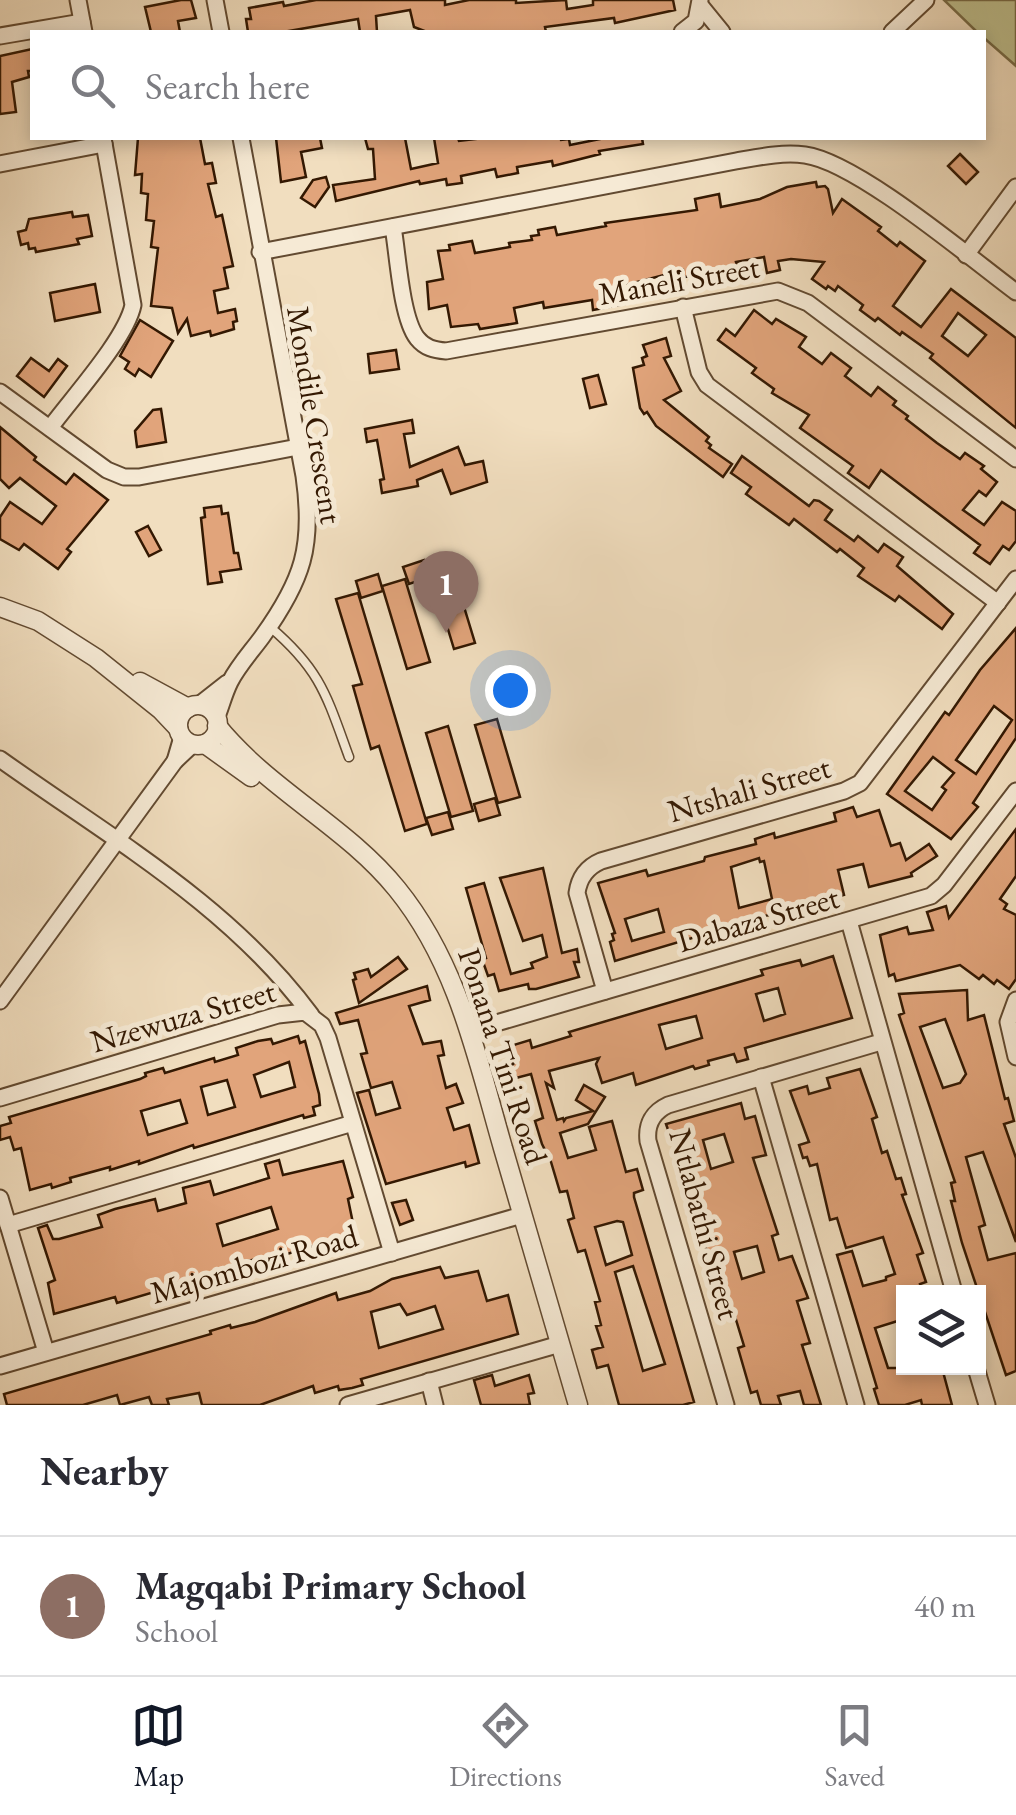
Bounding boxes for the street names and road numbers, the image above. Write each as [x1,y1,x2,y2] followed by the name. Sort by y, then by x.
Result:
[595,245,763,315] street label: Maneli Street
[277,303,353,527] street label: Mondile Crescent
[663,746,835,832] street label: Ntshali Street
[672,876,844,962] street label: Dabaza Street
[448,943,558,1170] street label: Ponana Tini Road
[86,970,280,1062] street label: Nzewuza Street
[659,1124,751,1324] street label: Ntlabathi Street
[145,1214,363,1314] street label: Majombozi Road

